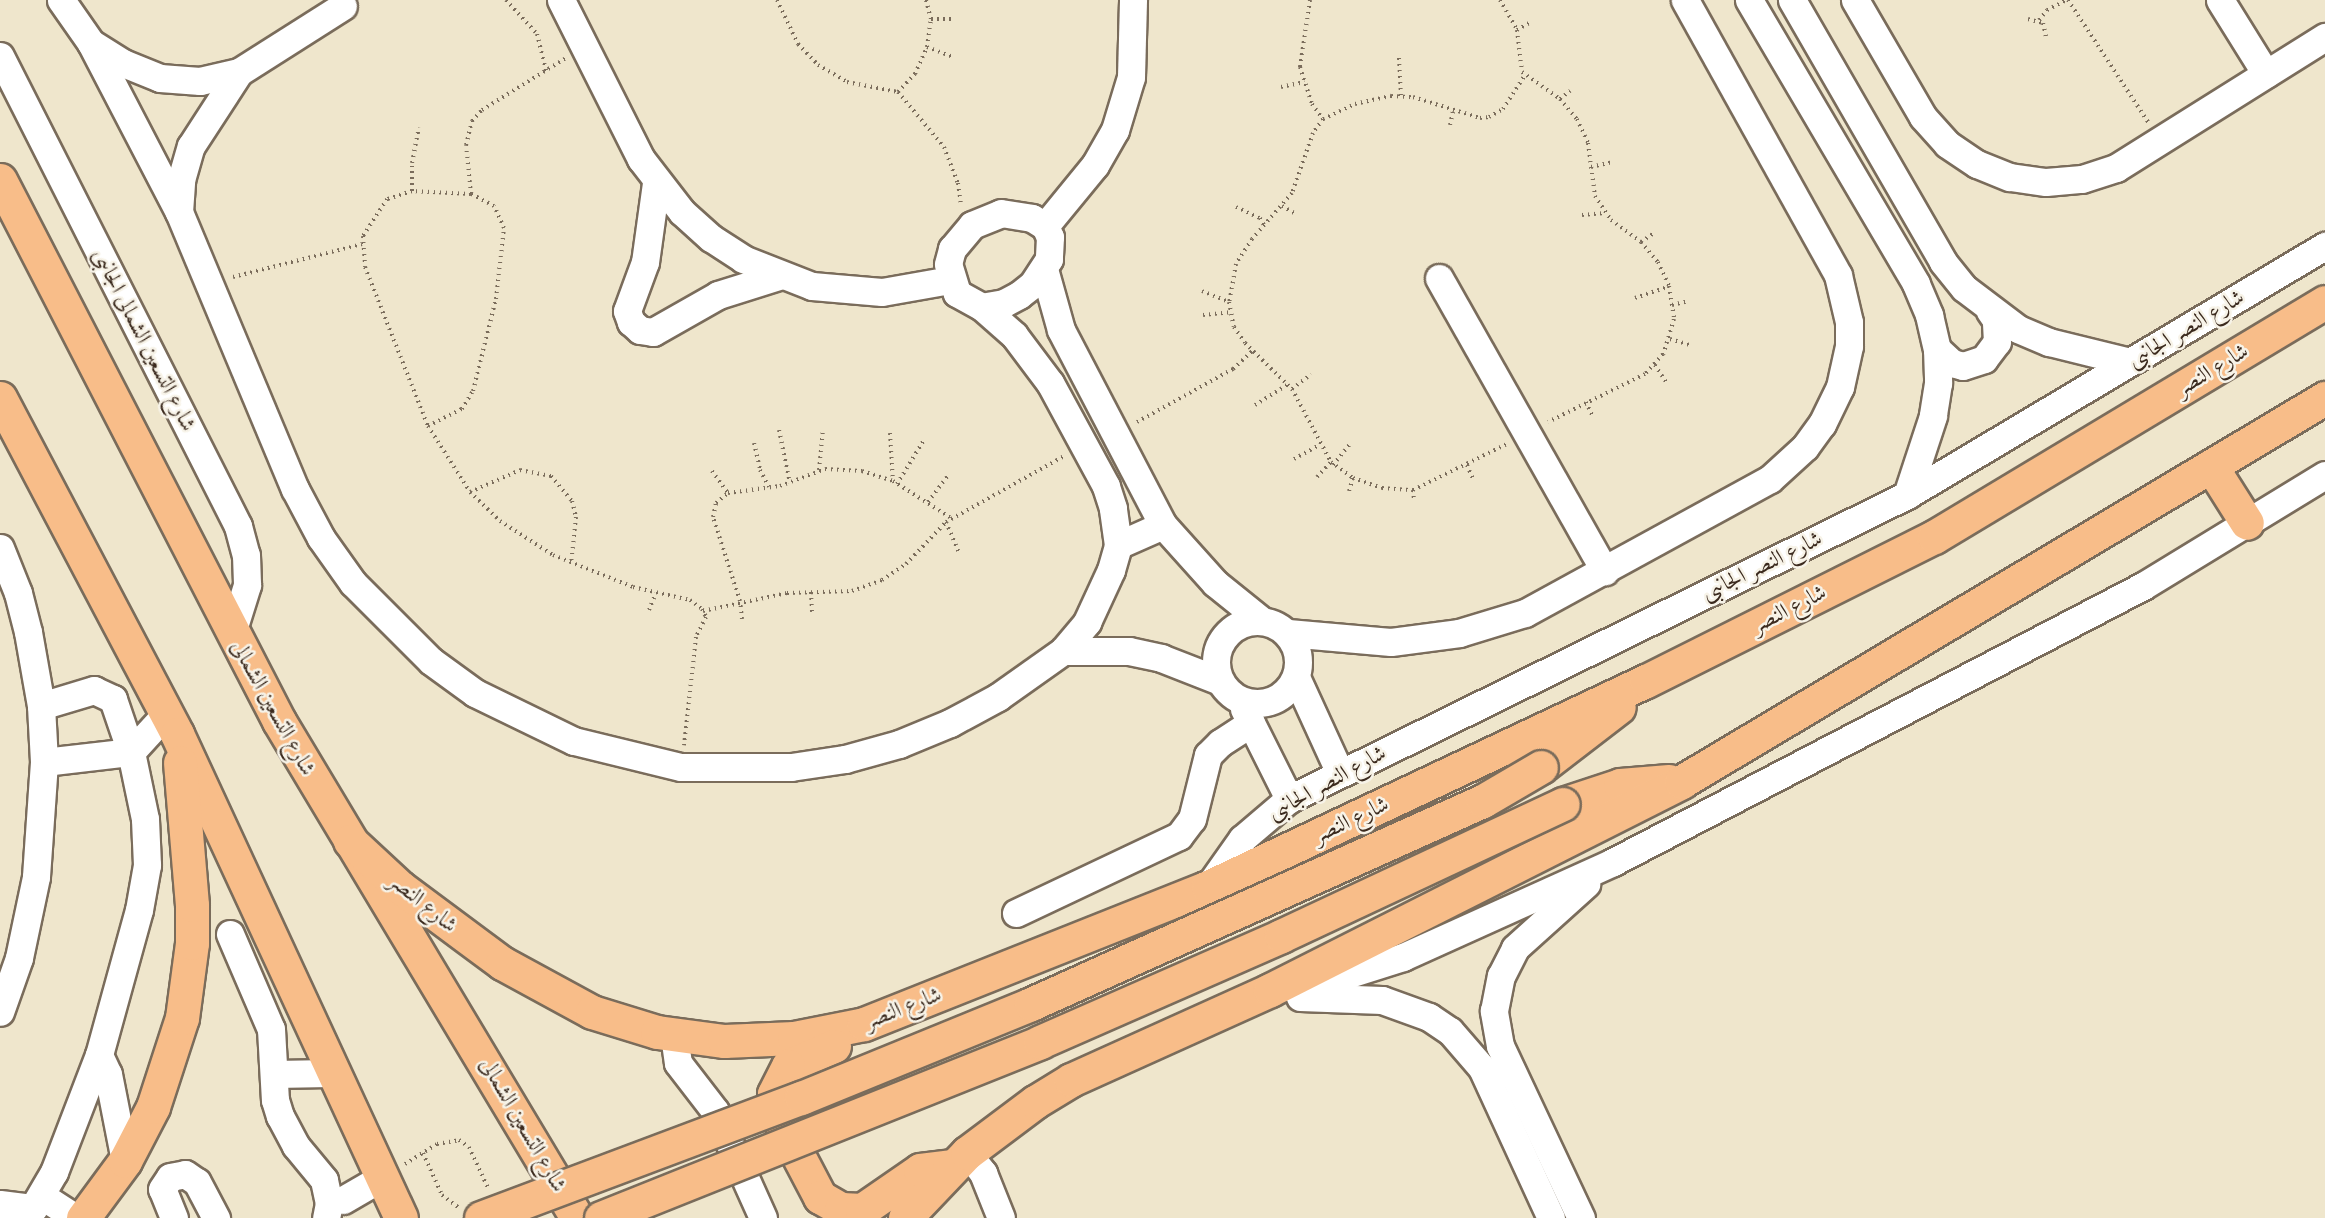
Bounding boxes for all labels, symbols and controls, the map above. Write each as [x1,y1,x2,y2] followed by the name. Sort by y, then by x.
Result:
[86,244,202,436] street label: شارع التسعين الشمالى الجانبى
[2123,284,2249,374] street label: شارع النصر الجانبى
[2171,338,2253,402] street label: شارع النصر
[1697,525,1827,607] street label: شارع النصر الجانبى
[1747,579,1831,639] street label: شارع النصر
[225,636,321,780] street label: شارع التسعين الشمالى
[1263,740,1391,826] street label: شارع النصر الجانبى
[1309,791,1393,849] street label: شارع النصر
[384,868,462,938] street label: شارع النصر
[861,981,945,1035] street label: شارع النصر
[474,1053,572,1197] street label: شارع التسعين الشمالى

